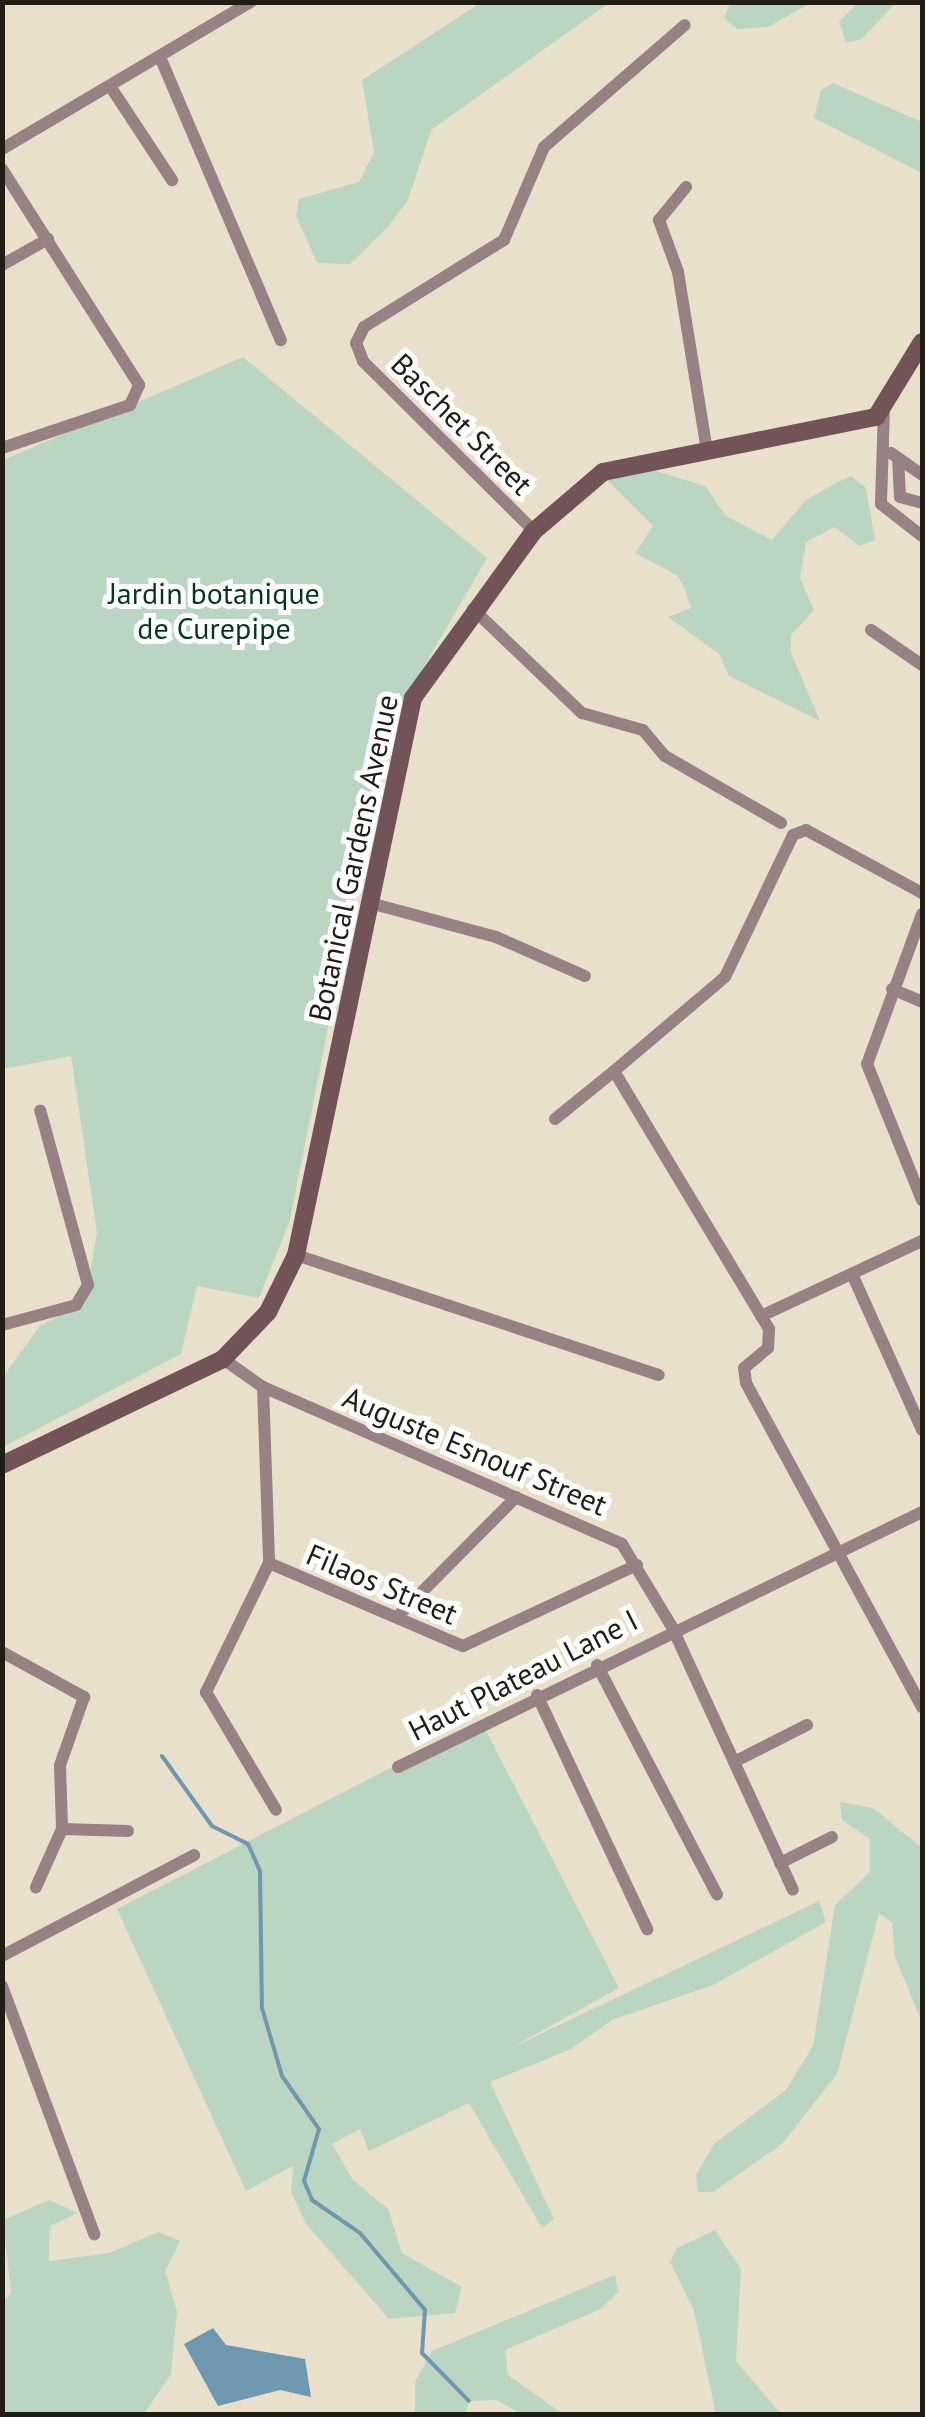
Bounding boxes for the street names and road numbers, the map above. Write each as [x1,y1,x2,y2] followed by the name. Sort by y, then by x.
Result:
[384,346,540,502] street label: Baschet Street
[301,691,405,1025] street label: Botanical Gardens Avenue
[338,1379,612,1523] street label: Auguste Esnouf Street
[301,1536,463,1632] street label: Filaos Street
[403,1602,643,1748] street label: Haut Plateau Lane I

